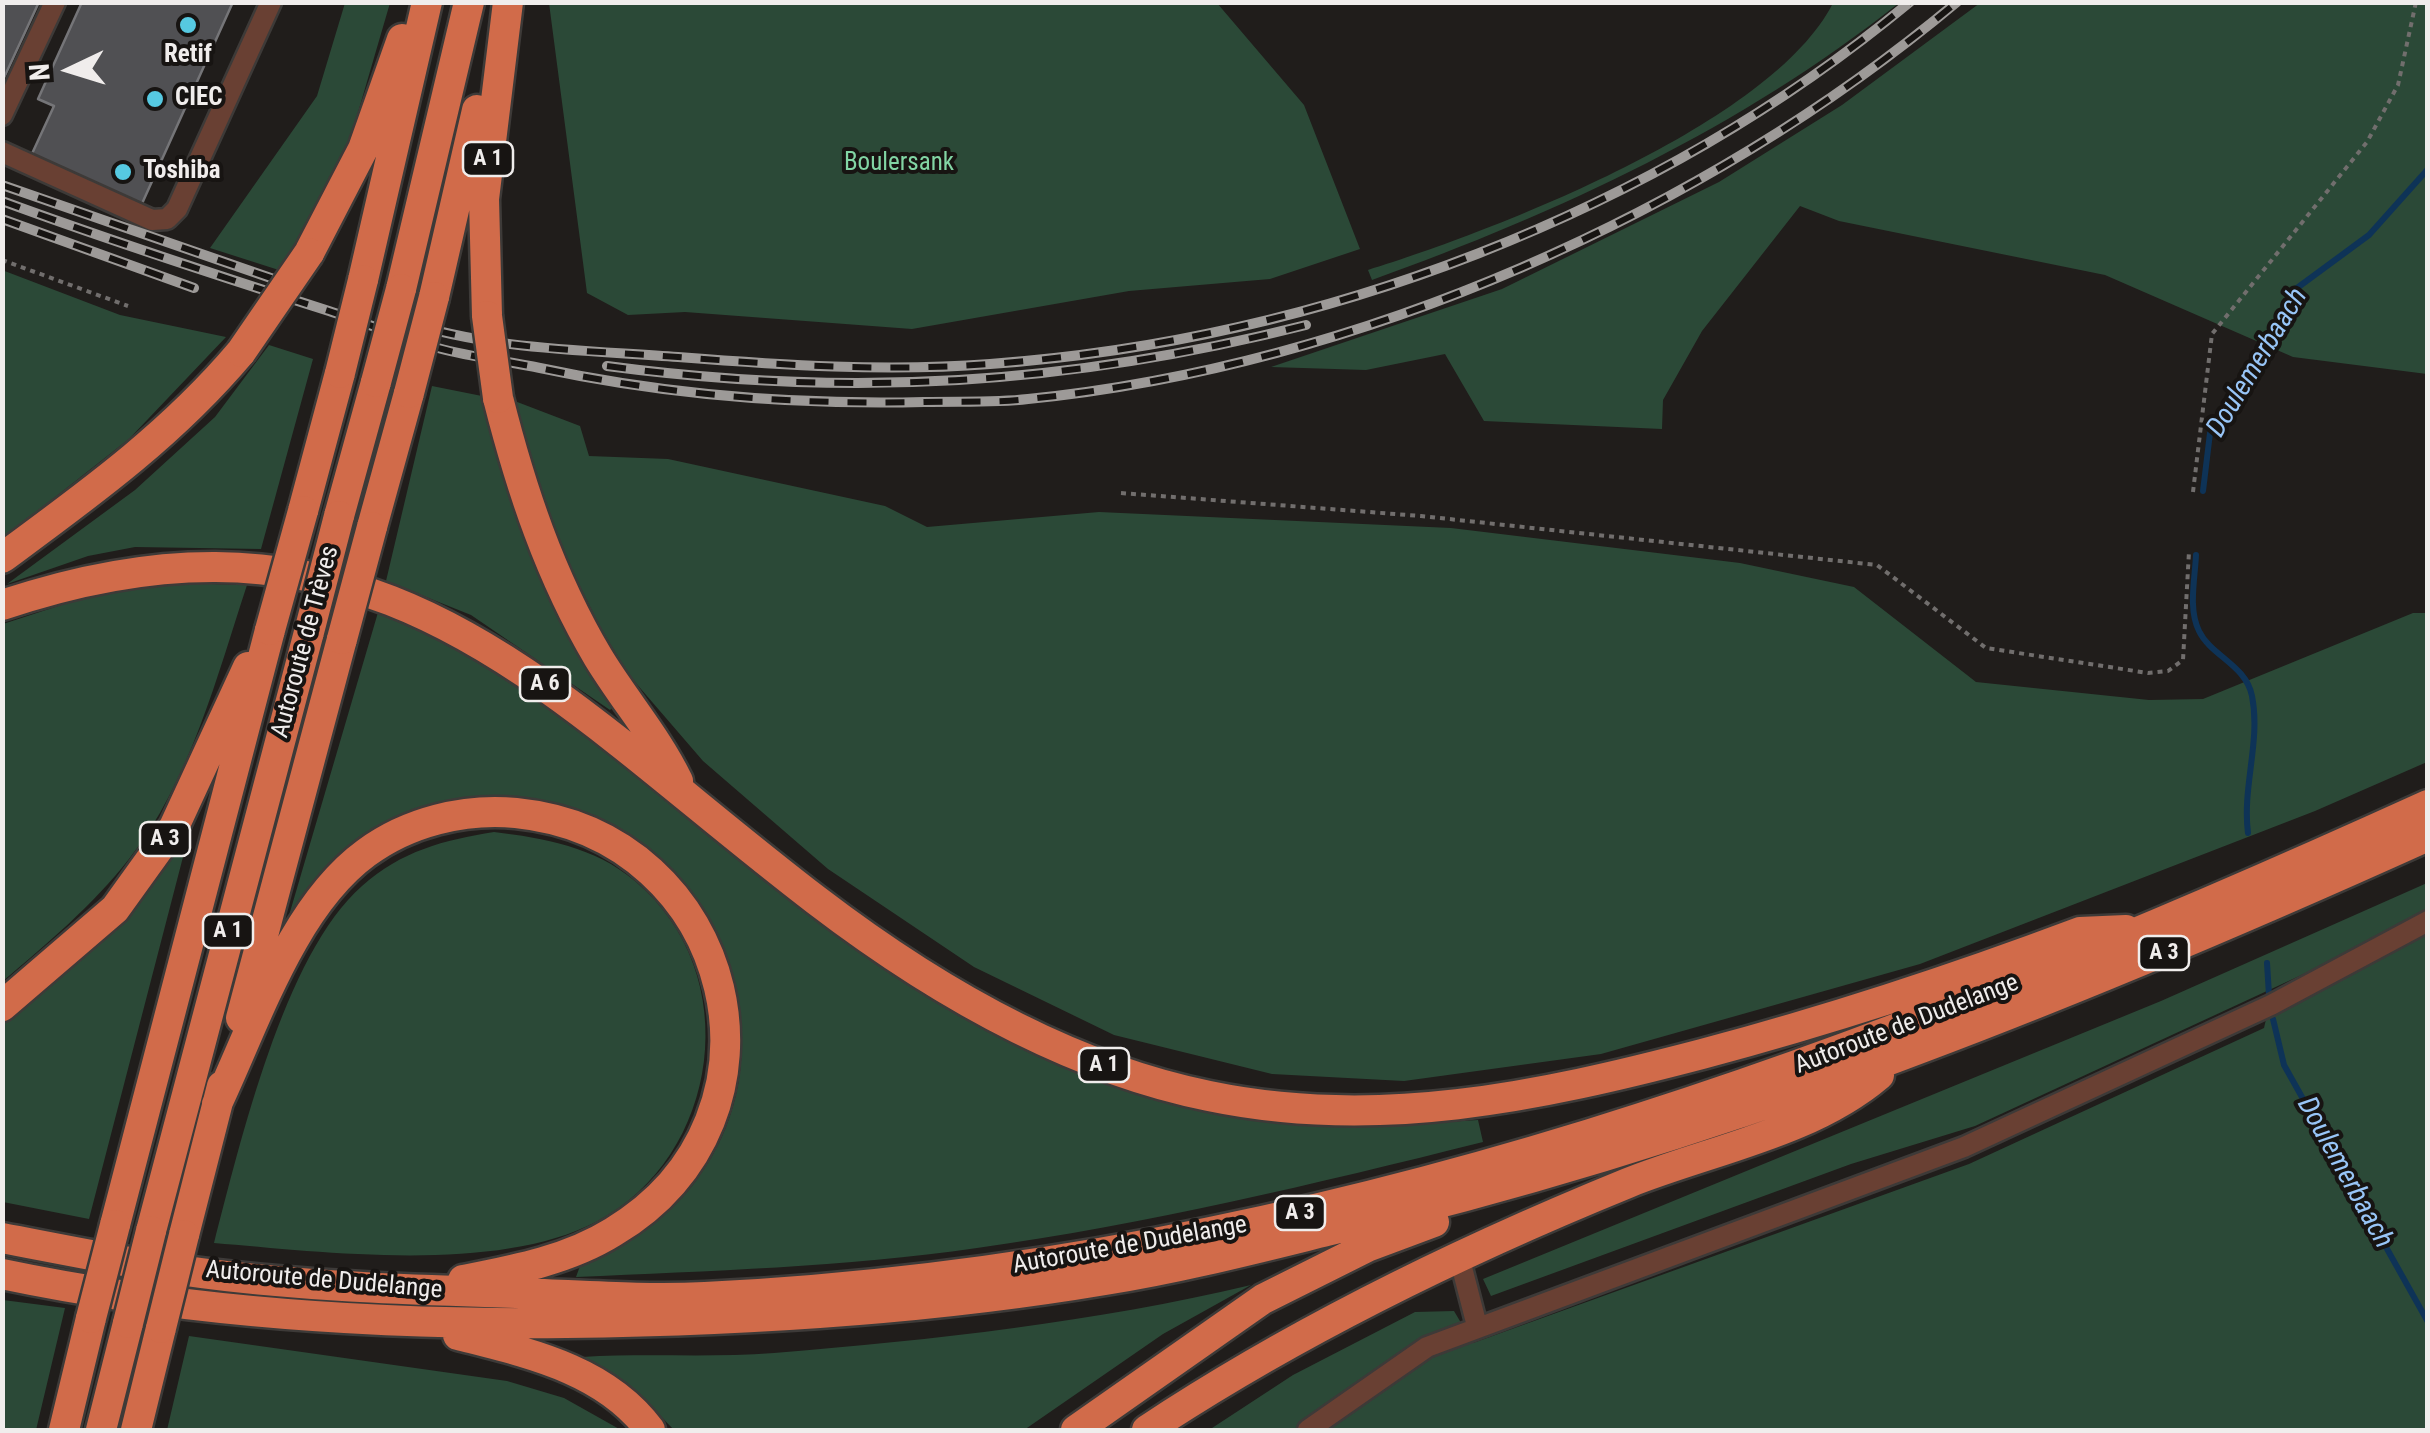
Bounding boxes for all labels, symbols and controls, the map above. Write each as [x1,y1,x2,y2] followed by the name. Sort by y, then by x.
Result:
[177,14,199,36] marker: Retif
[20,20,120,120] north arrow
[164,41,212,71] place label: Retif
[23,62,57,82] text: N
[175,84,223,114] place label: CIEC
[144,88,166,110] marker: CIEC
[463,142,513,176] road number: A 1
[844,149,954,179] park label: Boulersank
[143,157,221,187] place label: Toshiba
[112,161,134,183] marker: Toshiba
[2200,282,2316,444] water label: Doulemerbaach
[266,543,346,741] street label: Autoroute de Trèves
[520,667,570,701] road number: A 6
[140,822,190,856] road number: A 3
[203,914,253,948] road number: A 1
[2139,936,2189,970] road number: A 3
[1791,969,2023,1081] street label: Autoroute de Dudelange
[1079,1048,1129,1082] road number: A 1
[2289,1091,2399,1255] water label: Doulemerbaach
[1275,1196,1325,1230] road number: A 3
[1011,1211,1249,1281] street label: Autoroute de Dudelange
[205,1256,443,1306] street label: Autoroute de Dudelange

